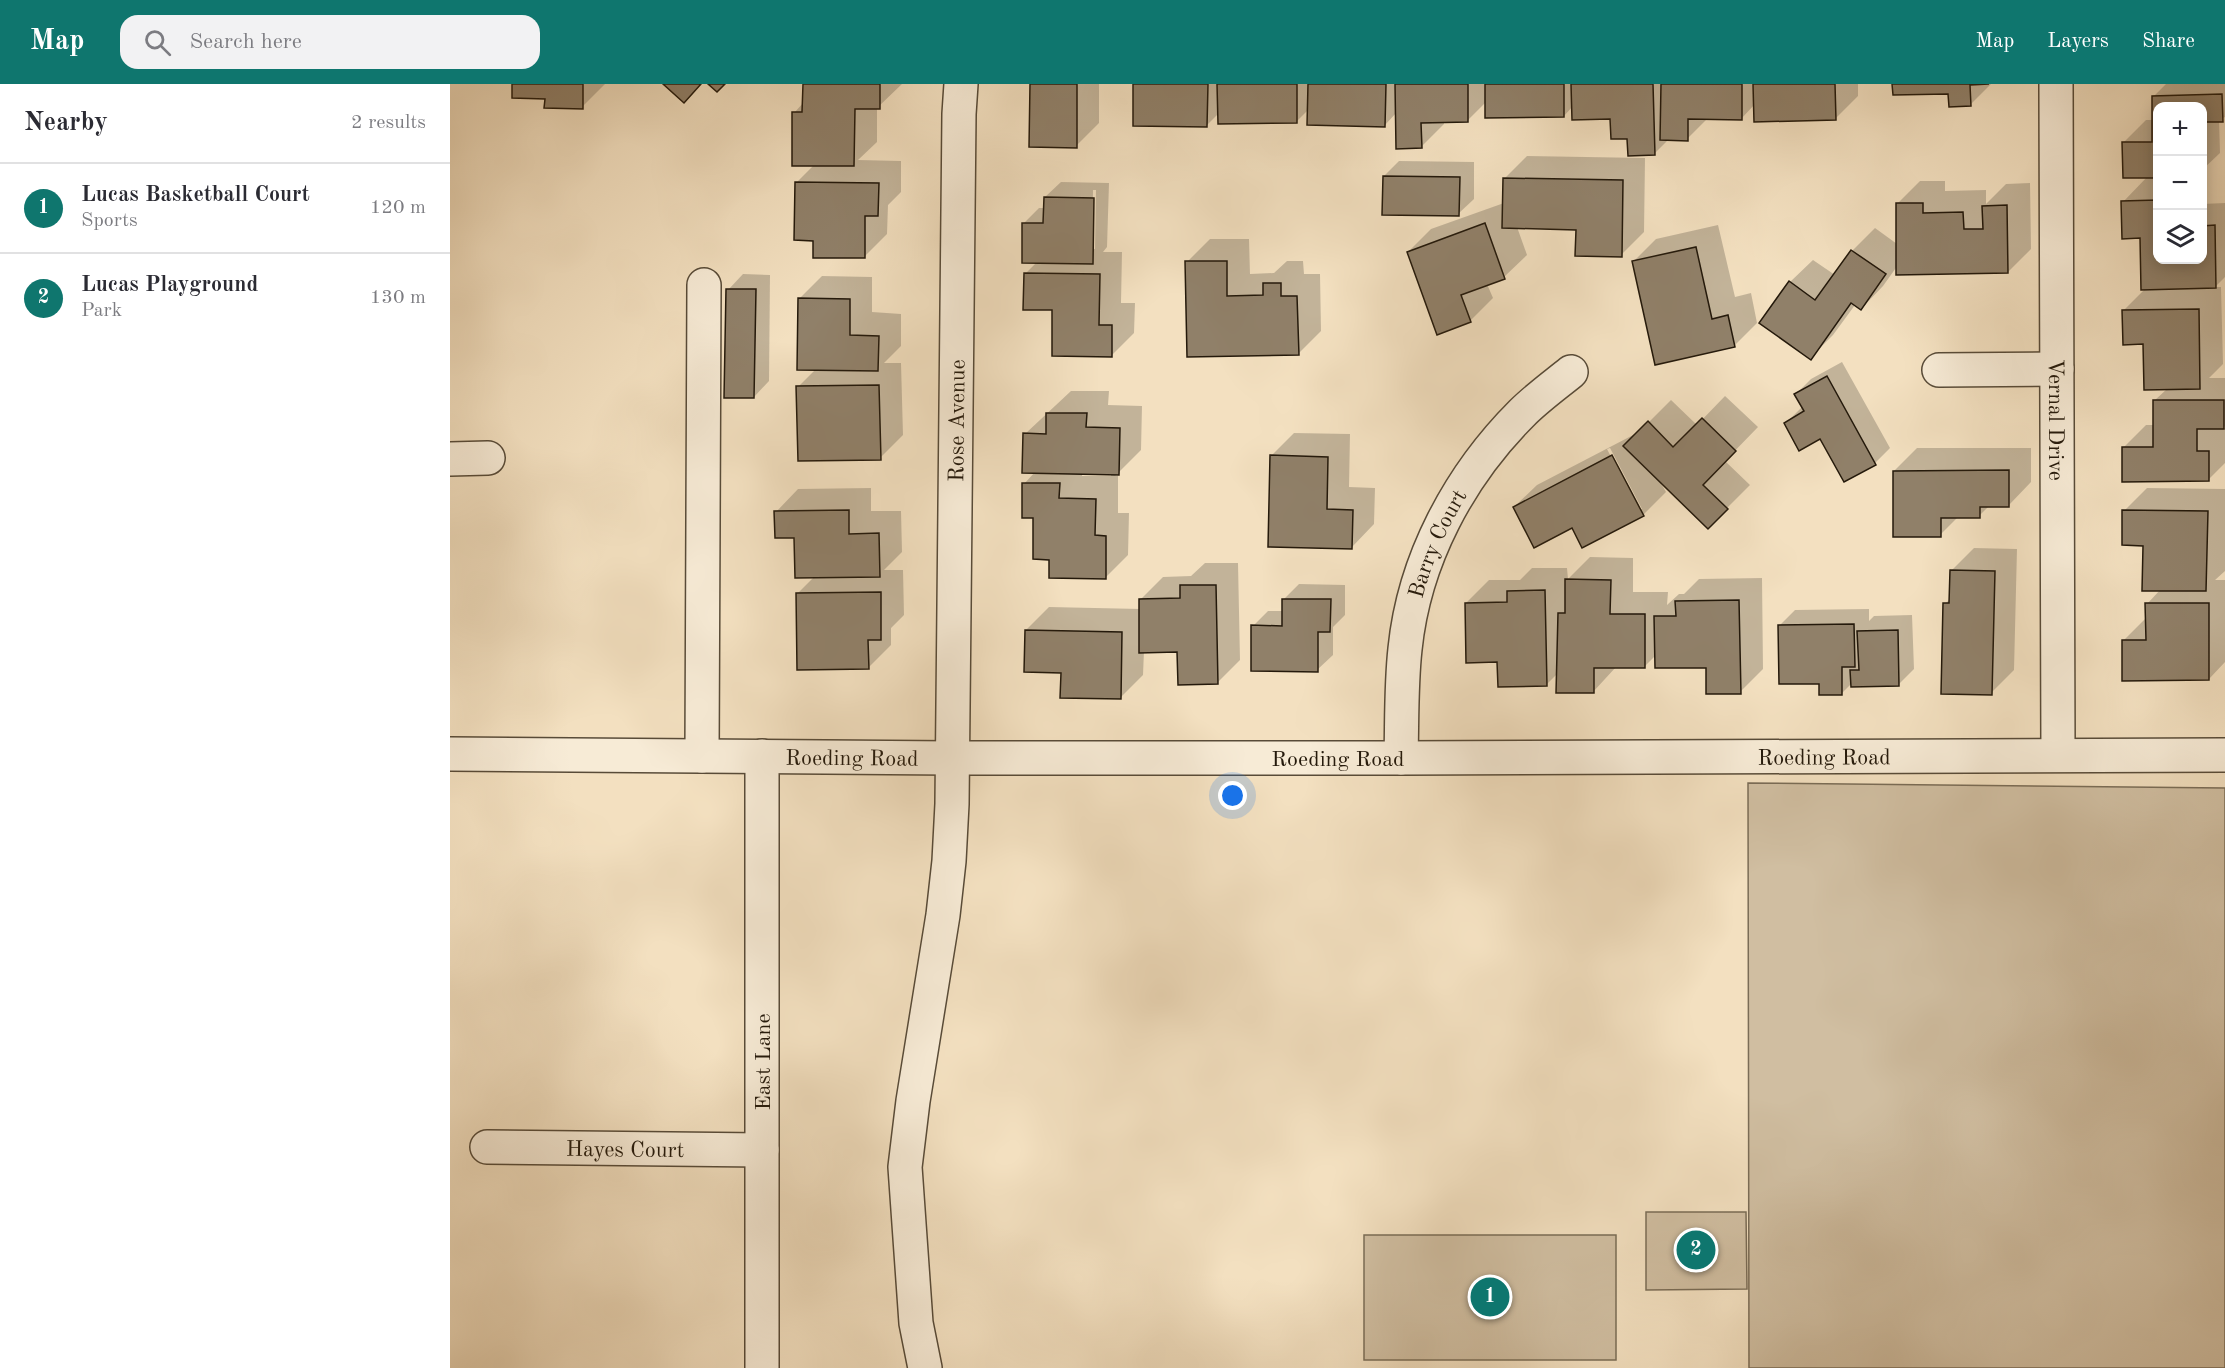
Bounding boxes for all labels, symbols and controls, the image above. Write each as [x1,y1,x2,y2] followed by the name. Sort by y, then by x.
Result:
[120,15,540,69] search box
[141,26,174,59] icon: search
[30,28,84,56] text: Map
[189,31,302,53] text: Search here
[1975,31,2014,52] text: Map
[2047,31,2109,52] text: Layers
[2142,31,2195,52] text: Share
[2153,102,2207,264] map controls
[2153,102,2207,156] button: +
[24,110,108,136] text: Nearby
[351,113,426,133] text: 2 results
[2153,156,2207,210] button: −
[81,184,310,206] text: Lucas Basketball Court
[38,198,49,218] text: 1
[370,198,426,218] text: 120 m
[2153,210,2207,264] button: layers
[81,211,138,231] text: Sports
[81,274,258,296] text: Lucas Playground
[38,288,49,308] text: 2
[370,288,426,308] text: 130 m
[81,301,122,321] text: Park
[946,359,970,482] street label: Rose Avenue
[2044,359,2066,481] street label: Vernal Drive
[1406,486,1471,601] street label: Barry Court
[1757,747,1891,770] street label: Roeding Road
[785,748,919,771] street label: Roeding Road
[1271,749,1405,771] street label: Roeding Road
[1218,781,1247,810] your location
[753,1013,775,1111] street label: East Lane
[566,1139,684,1162] street label: Hayes Court
[1676,1228,1716,1272] pin: 2
[1470,1274,1510,1320] pin: 1

